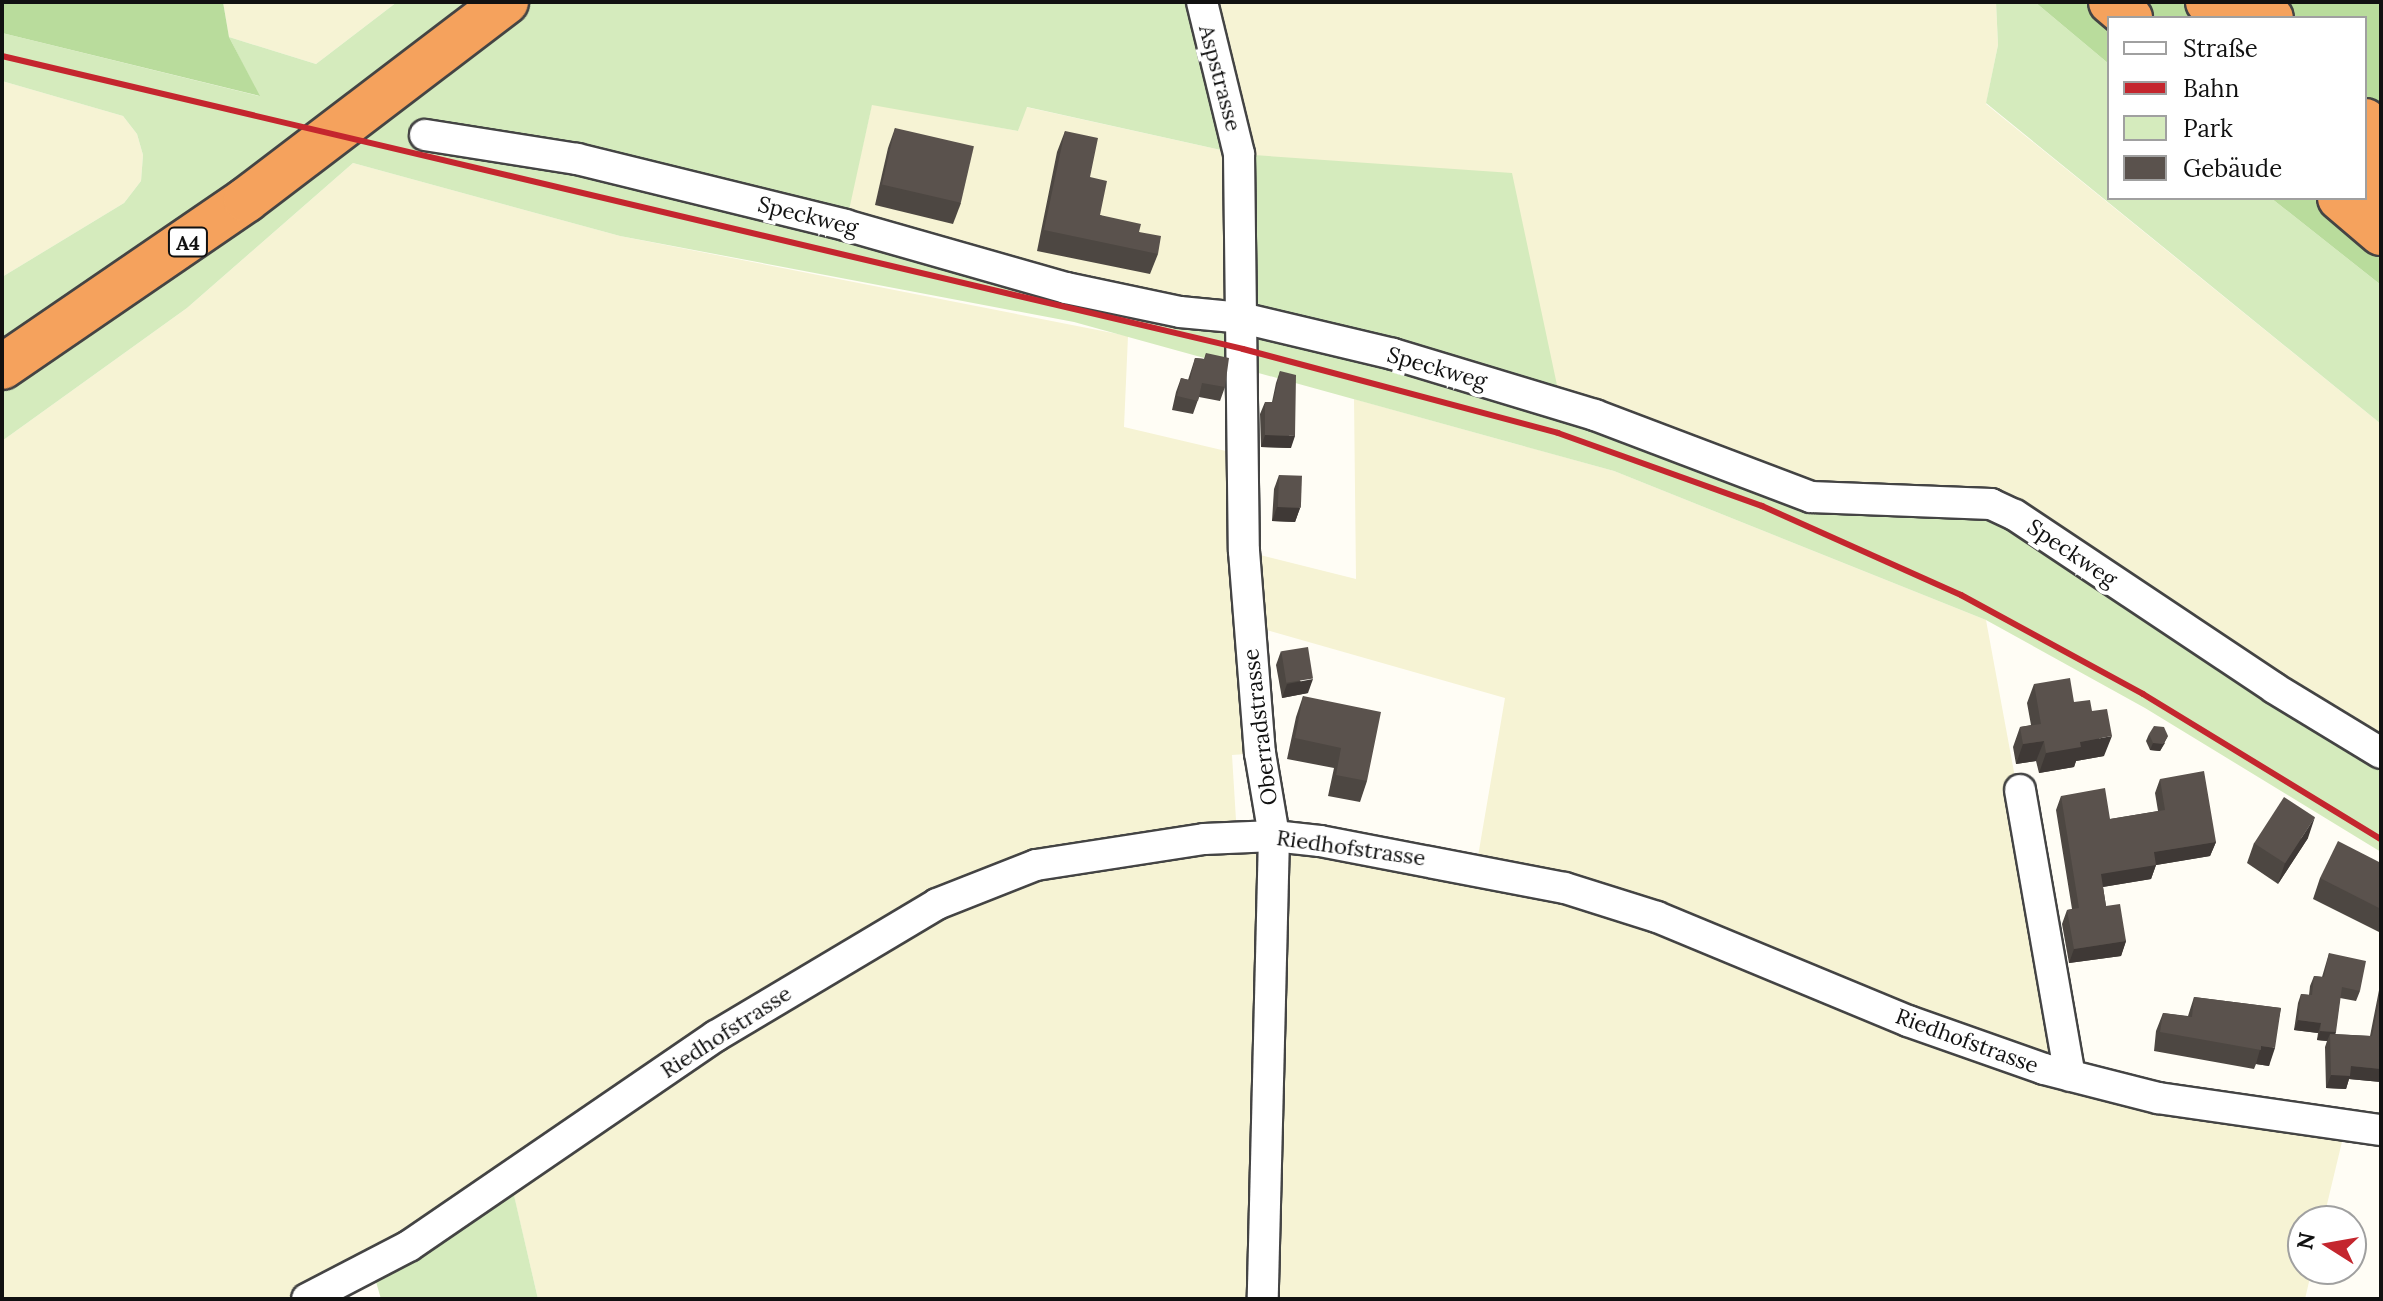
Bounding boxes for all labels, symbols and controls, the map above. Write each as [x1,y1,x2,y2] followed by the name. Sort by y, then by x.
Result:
[2107,16,2367,200] legend
[1193,22,1247,134] street label: Aspstrasse
[2183,33,2258,64] text: Straße
[2183,73,2239,104] text: Bahn
[2183,113,2233,144] text: Park
[2183,153,2282,184] text: Gebäude
[755,191,861,241] street label: Speckweg
[166,226,210,258] road number: A4
[1384,341,1490,395] street label: Speckweg
[2022,513,2122,593] street label: Speckweg
[1237,647,1283,807] street label: Oberradstrasse
[1275,824,1427,872] street label: Riedhofstrasse
[656,980,796,1084] street label: Riedhofstrasse
[1892,1003,2042,1079] street label: Riedhofstrasse
[2287,1205,2367,1285] north arrow
[2290,1230,2321,1252] text: N

